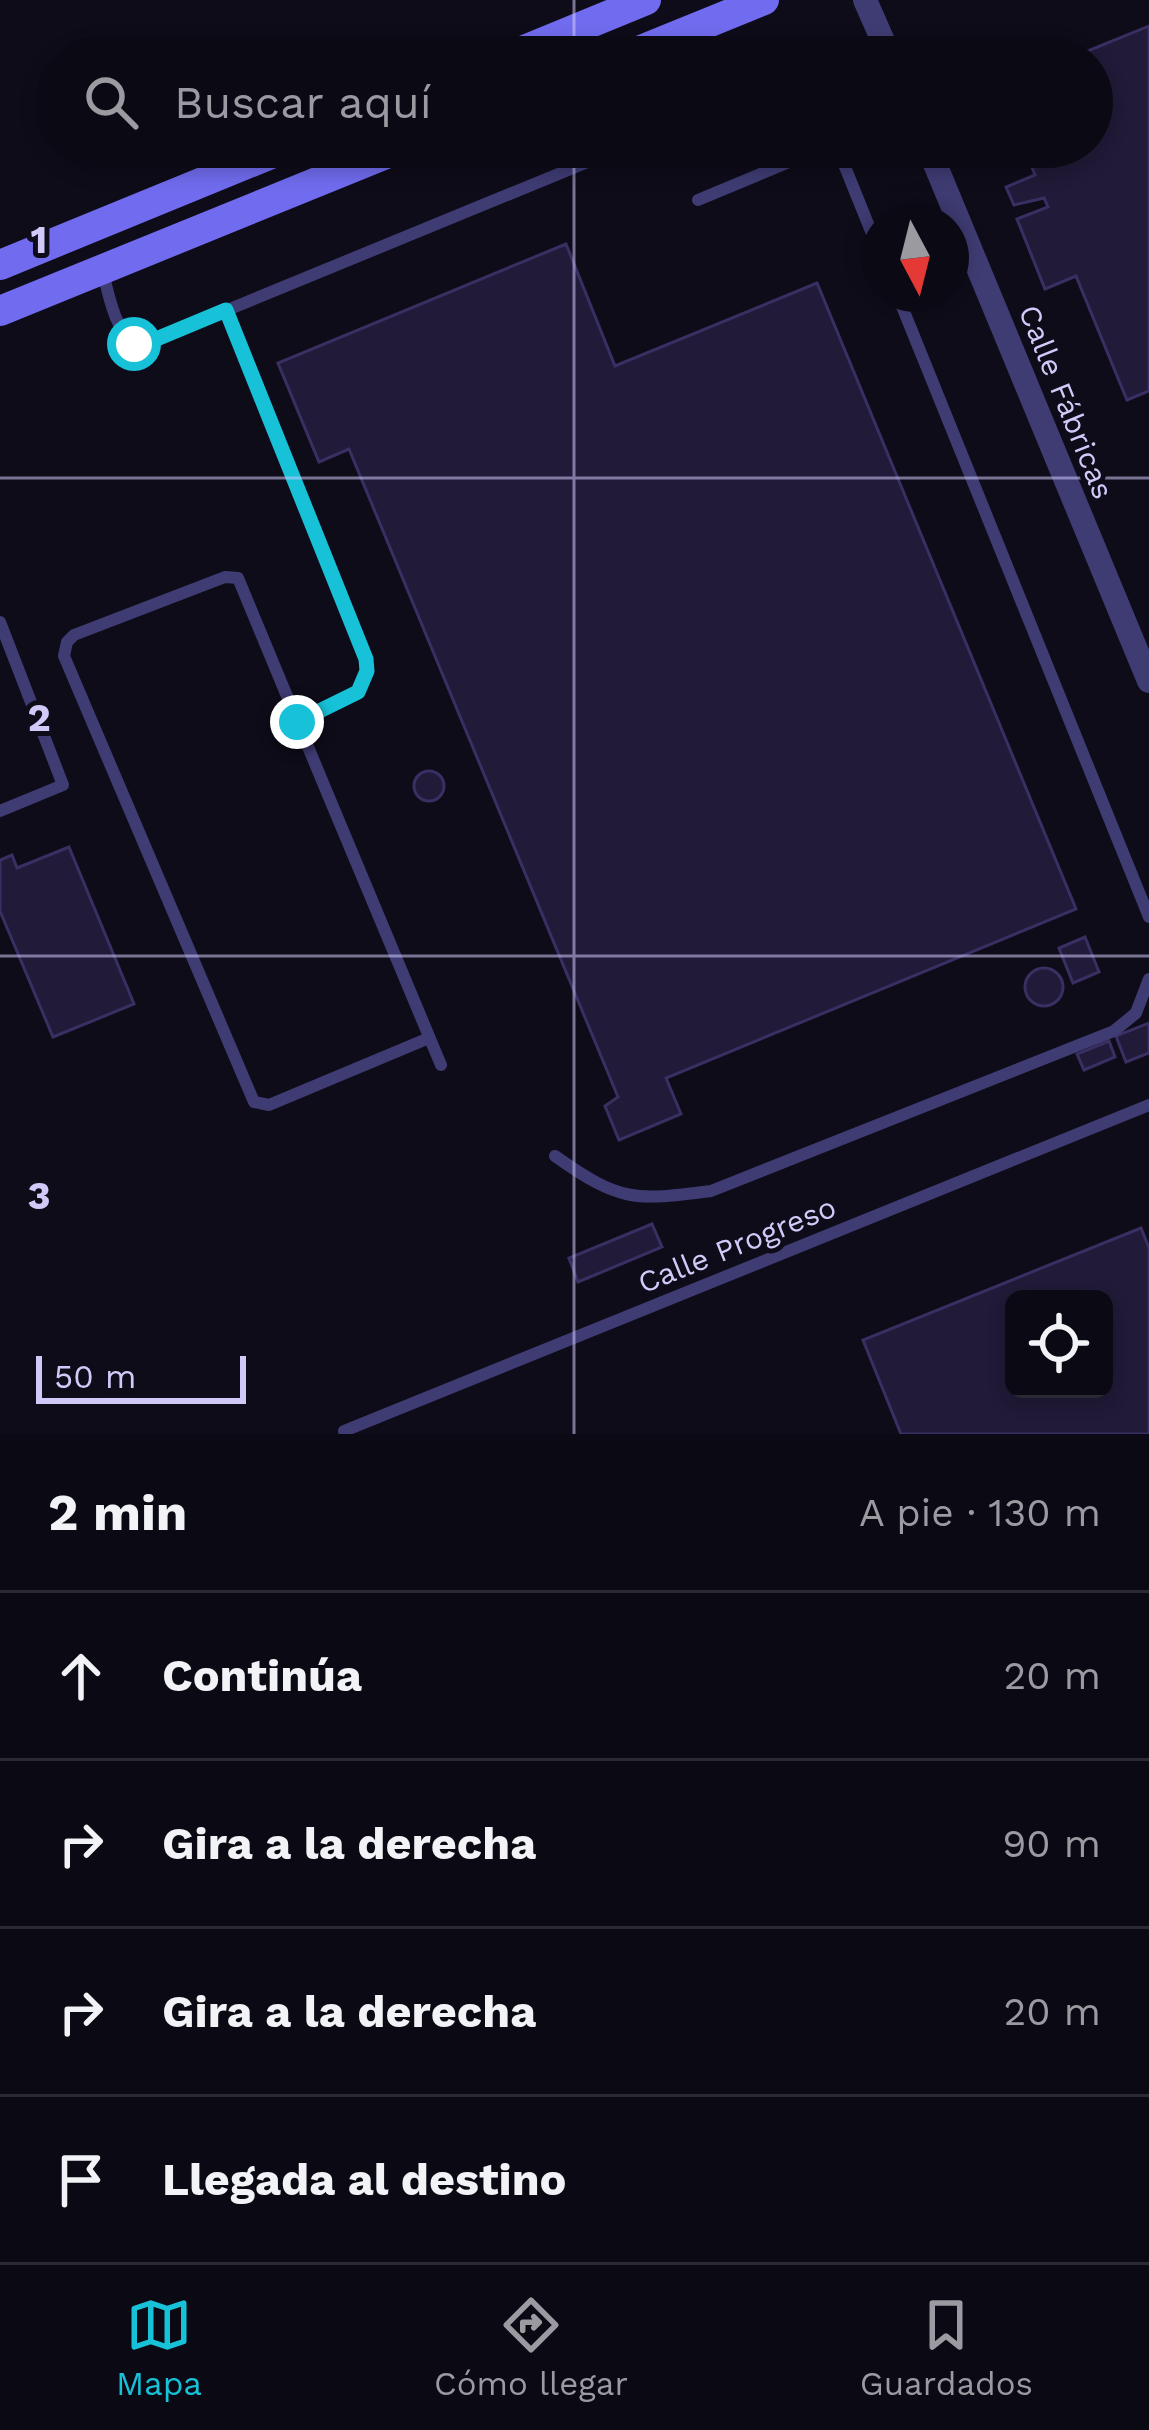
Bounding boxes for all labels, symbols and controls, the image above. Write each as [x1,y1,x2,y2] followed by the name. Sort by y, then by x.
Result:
[36,36,1113,168] search box
[78,69,144,135] icon: search
[174,76,432,129] text: Buscar aquí
[861,204,969,312] north arrow
[31,217,47,262] text: 1
[1012,300,1121,504] street label: Calle Fábricas
[107,317,161,371] route start
[27,695,51,740] text: 2
[270,695,324,749] route end
[27,1173,51,1218] text: 3
[633,1189,841,1300] street label: Calle Progreso
[1005,1290,1113,1398] map controls
[1005,1290,1113,1398] button: locate
[36,1350,246,1403] scale bar
[54,1357,136,1396] text: 50 m
[48,1483,187,1542] text: 2 min
[859,1490,1101,1535] text: A pie · 130 m
[48,1643,114,1709] icon: ahead
[162,1649,362,1702] text: Continúa
[1004,1653,1101,1698] text: 20 m
[48,1811,114,1877] icon: right
[162,1817,536,1870] text: Gira a la derecha
[1002,1821,1101,1866] text: 90 m
[48,1979,114,2045] icon: right
[162,1985,536,2038] text: Gira a la derecha
[1004,1989,1101,2034] text: 20 m
[48,2147,114,2213] icon: arrive
[162,2153,567,2206] text: Llegada al destino
[116,2292,202,2403] tab: Mapa
[434,2292,628,2403] tab: Cómo llegar
[860,2292,1033,2403] tab: Guardados

